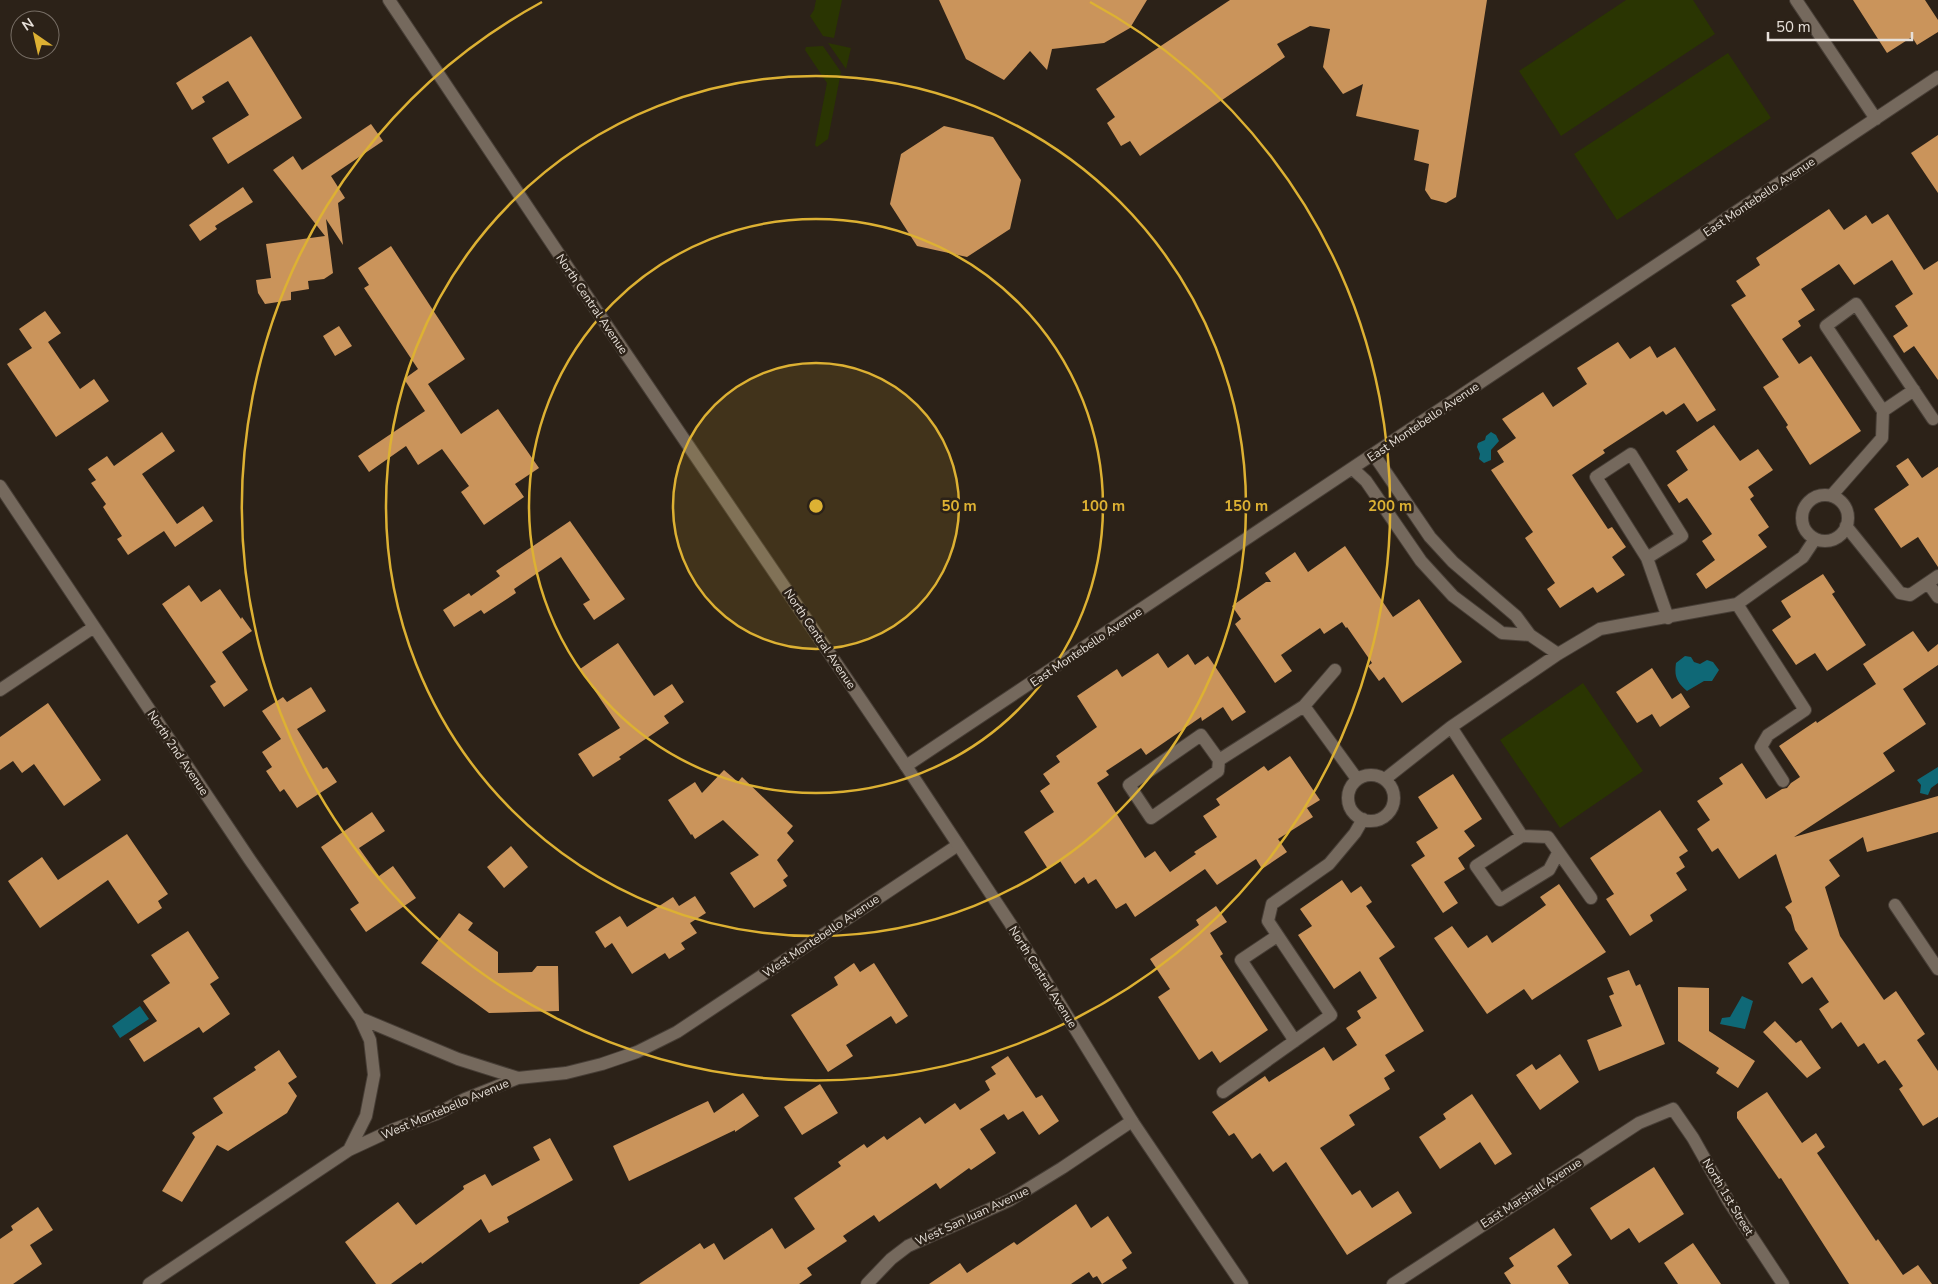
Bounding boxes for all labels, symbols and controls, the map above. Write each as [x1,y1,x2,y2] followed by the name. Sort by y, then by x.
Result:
[10,10,60,60] north arrow
[1768,10,1912,42] scale bar
[18,14,38,35] text: N
[1776,17,1811,37] text: 50 m
[1700,154,1818,240] street label: East Montebello Avenue
[553,251,631,357] street label: North Central Avenue
[1364,379,1482,465] street label: East Montebello Avenue
[941,496,977,516] text: 50 m
[1081,496,1125,516] text: 100 m
[1224,496,1268,516] text: 150 m
[1368,496,1412,516] text: 200 m
[807,497,825,515] centre of rings
[781,586,859,692] street label: North Central Avenue
[1027,604,1145,690] street label: East Montebello Avenue
[144,707,212,799] street label: North 2nd Avenue
[760,891,882,981] street label: West Montebello Avenue
[1005,923,1081,1031] street label: North Central Avenue
[379,1075,511,1143] street label: West Montebello Avenue
[1478,1154,1584,1232] street label: East Marshall Avenue
[1699,1156,1758,1239] street label: North 1st Street
[913,1183,1031,1249] street label: West San Juan Avenue

